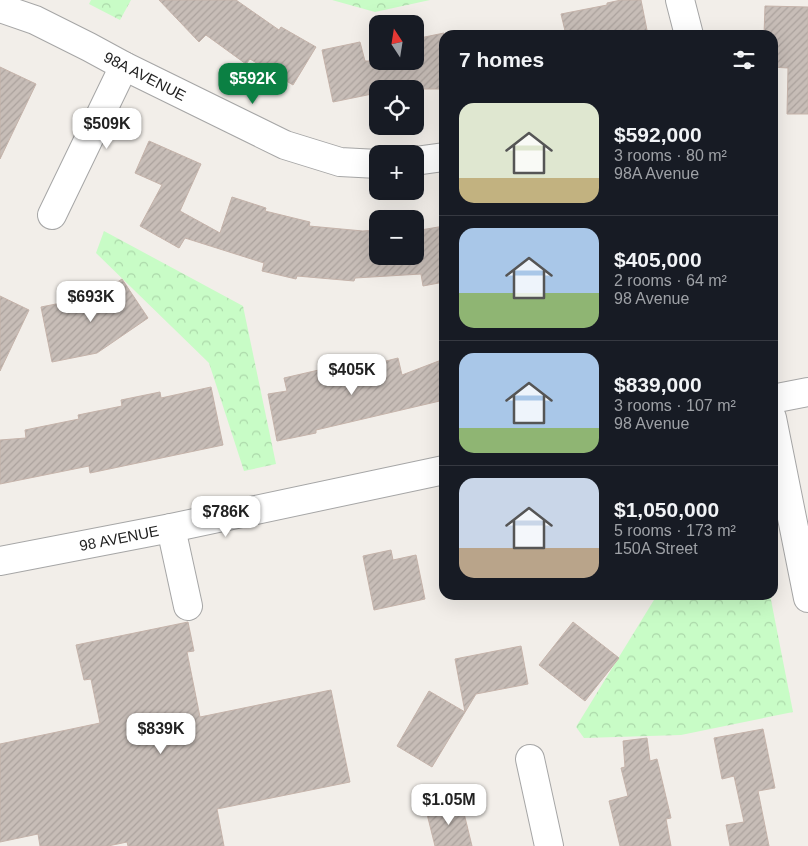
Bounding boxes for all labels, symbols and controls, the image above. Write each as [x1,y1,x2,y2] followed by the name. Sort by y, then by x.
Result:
[369,15,424,70] north arrow
[369,15,424,265] map controls
[730,46,758,74] icon: filters
[101,48,189,104] street label: 98A AVENUE
[459,48,544,71] text: 7 homes
[218,62,288,105] pin: $592K
[229,70,277,87] text: $592K
[369,80,424,135] button: locate
[72,108,142,150] pin: $509K
[83,115,131,132] text: $509K
[499,123,559,183] icon: home
[614,123,702,146] text: $592,000
[369,145,424,200] button: +
[614,147,727,164] text: 3 rooms · 80 m²
[614,165,699,182] text: 98A Avenue
[369,210,424,265] button: −
[499,248,559,308] icon: home
[614,248,702,271] text: $405,000
[614,272,727,289] text: 2 rooms · 64 m²
[56,280,126,323] pin: $693K
[67,288,115,305] text: $693K
[614,290,689,307] text: 98 Avenue
[317,354,387,396] pin: $405K
[328,361,376,378] text: $405K
[499,373,559,433] icon: home
[614,373,702,396] text: $839,000
[614,397,736,414] text: 3 rooms · 107 m²
[614,415,689,432] text: 98 Avenue
[191,496,261,538] pin: $786K
[499,498,559,558] icon: home
[614,498,719,521] text: $1,050,000
[202,503,250,520] text: $786K
[78,522,160,554] street label: 98 AVENUE
[614,522,736,539] text: 5 rooms · 173 m²
[614,540,698,557] text: 150A Street
[126,712,196,755] pin: $839K
[137,720,185,737] text: $839K
[408,784,490,826] pin: $1.05M
[422,791,476,808] text: $1.05M

